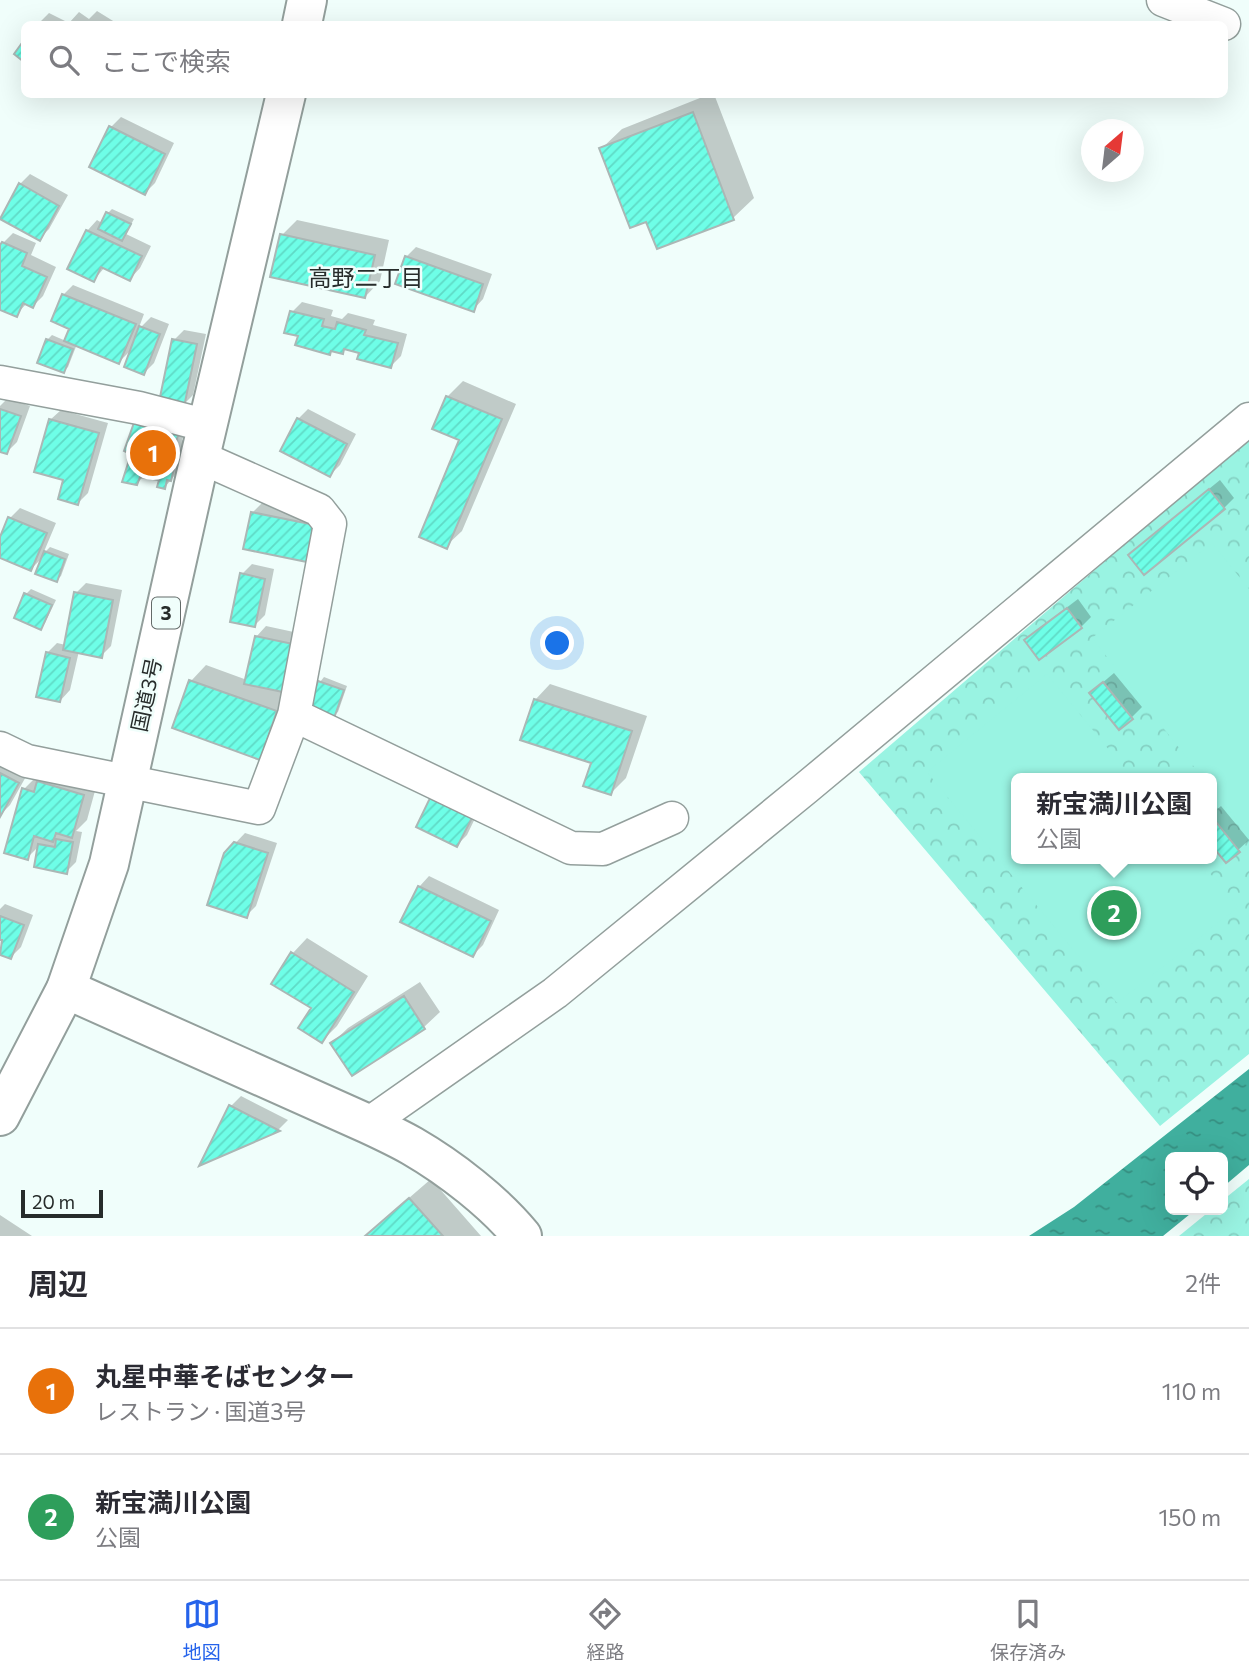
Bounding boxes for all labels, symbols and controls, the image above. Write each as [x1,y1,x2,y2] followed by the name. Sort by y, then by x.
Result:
[21,21,1228,98] search box
[45,41,83,79] icon: search
[101,45,231,76] text: ここで検索
[1081,119,1144,182] north arrow
[309,263,424,291] district label: 高野二丁目
[130,427,176,479] pin: 1
[152,598,180,628] road number: 3
[540,626,574,660] your location
[126,655,166,734] street label: 国道3号
[1011,773,1217,864] popup
[1036,787,1192,818] text: 新宝満川公園
[1036,824,1082,852] text: 公園
[1091,887,1137,939] pin: 2
[1165,1152,1228,1215] map controls
[1165,1152,1228,1215] button: locate
[21,1187,103,1219] scale bar
[32,1190,75,1213] text: 20 m
[28,1264,88,1301] text: 周辺
[1185,1269,1221,1297] text: 2件
[95,1360,355,1391] text: 丸星中華そばセンター
[46,1377,56,1405] text: 1
[1162,1377,1221,1405] text: 110 m
[95,1397,306,1425] text: レストラン · 国道3号
[95,1486,251,1517] text: 新宝満川公園
[44,1503,58,1531] text: 2
[1158,1503,1221,1531] text: 150 m
[95,1523,141,1551] text: 公園
[183,1595,221,1664] tab: 地図
[586,1595,624,1664] tab: 経路
[990,1595,1066,1664] tab: 保存済み

